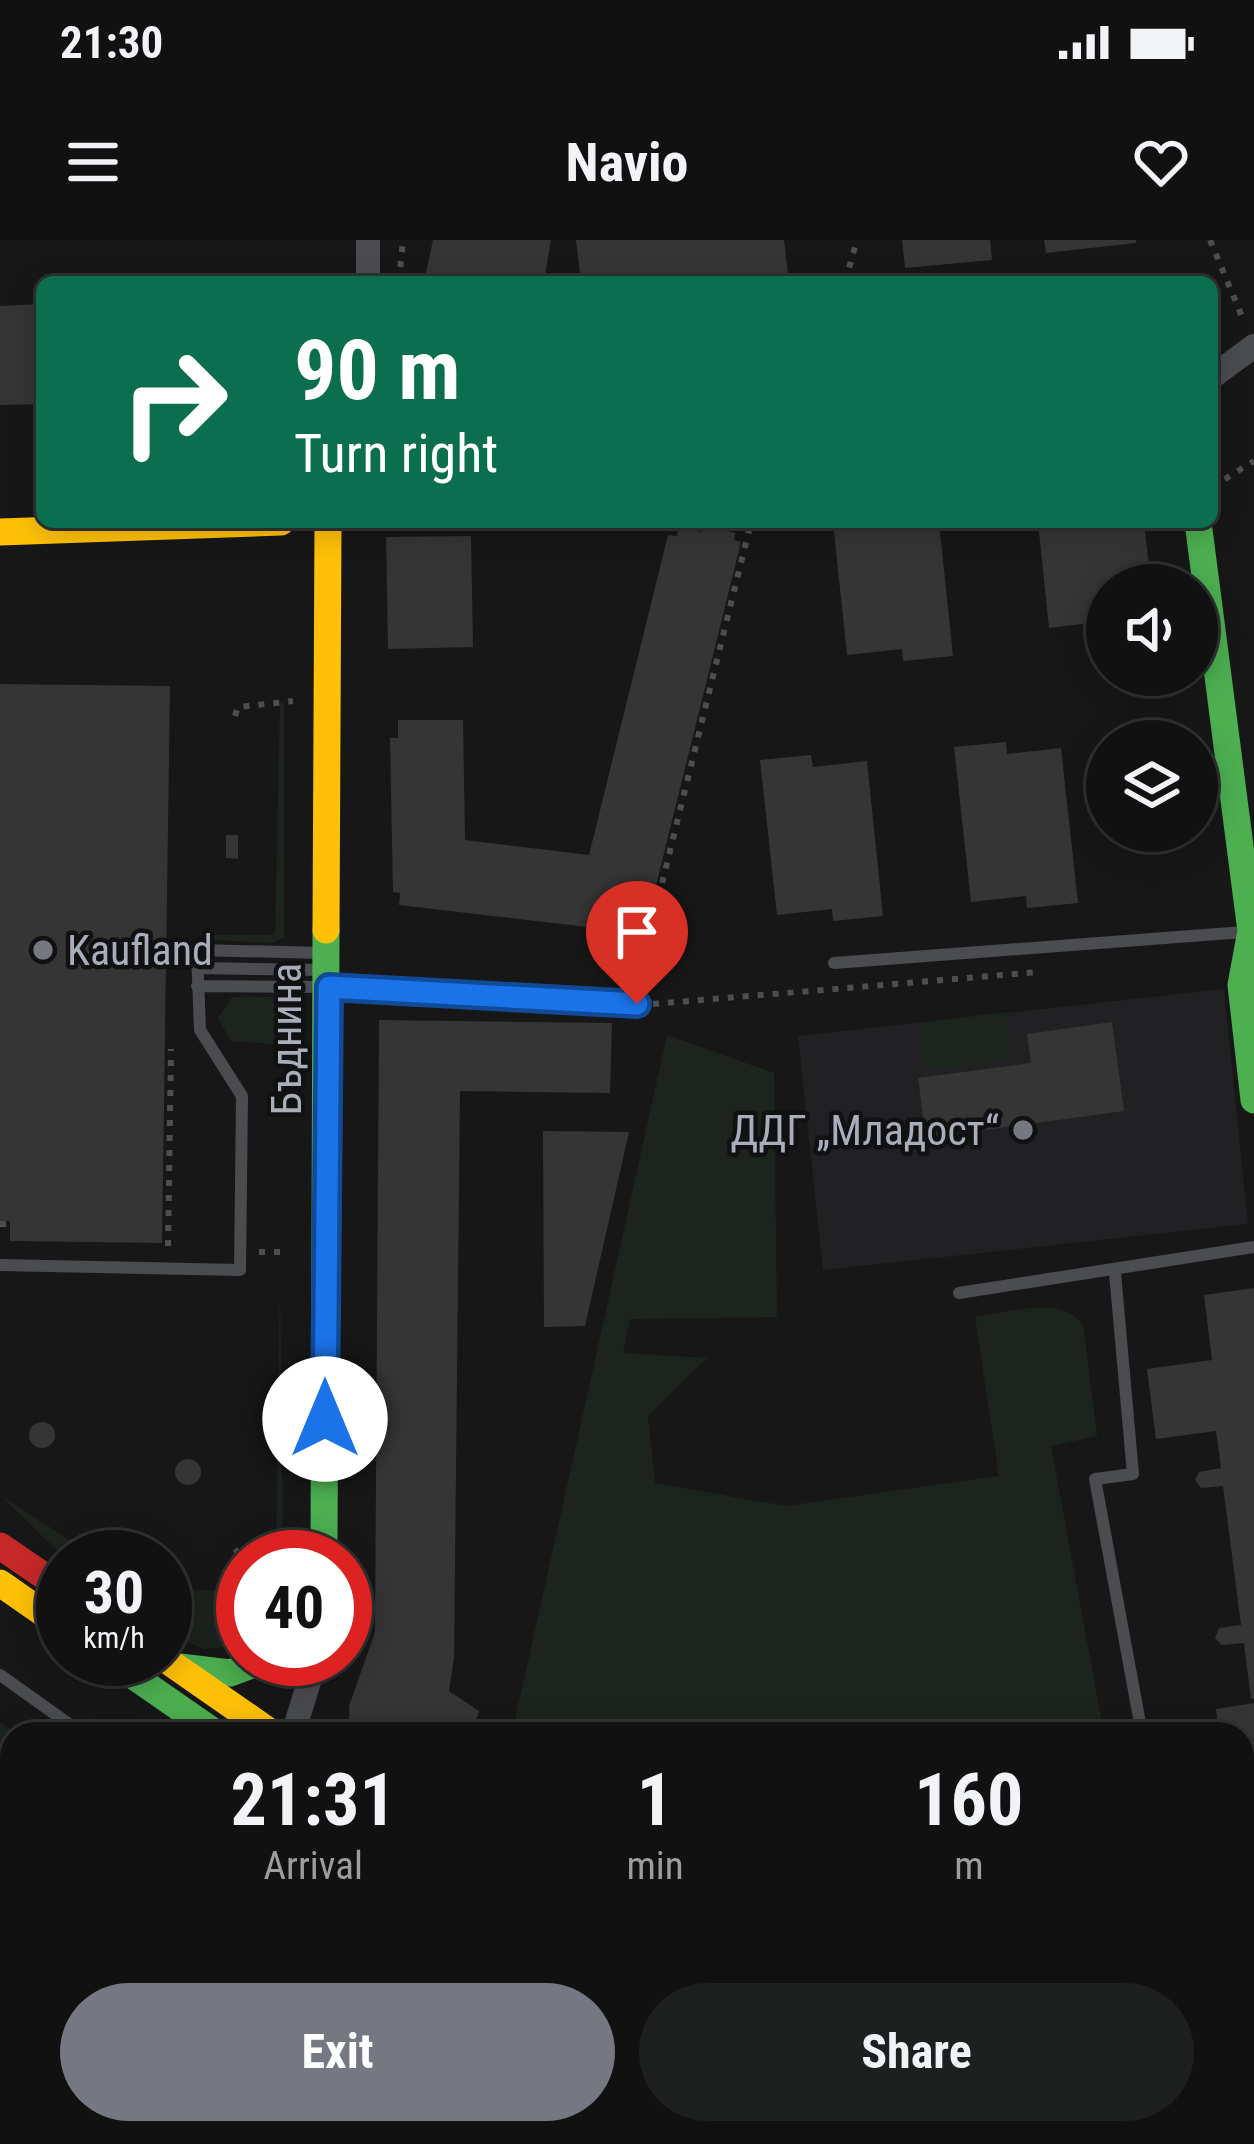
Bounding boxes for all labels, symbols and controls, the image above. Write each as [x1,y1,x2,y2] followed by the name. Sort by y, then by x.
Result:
[60,16,163,69] text: 21:30
[60,129,126,195] icon: menu
[1128,129,1194,195] icon: heart
[566,131,688,194] text: Navio
[294,321,461,420] text: 90 m
[96,324,252,480] icon: right
[294,422,498,485] text: Turn right
[1086,564,1218,852] map controls
[1086,564,1218,696] button: sound
[1086,720,1218,852] button: layers
[586,881,688,1004] pin
[604,899,670,965] icon: arrive
[67,926,213,975] place label: Kaufland
[30,937,56,963] marker: Kaufland
[262,963,311,1115] street label: Бъднина
[730,1106,999,1155] place label: ДДГ „Младост“
[1010,1117,1036,1143] marker: ДДГ „Младост“
[262,1356,388,1482] position arrow
[216,1530,372,1686] speed limit sign: 40
[84,1557,144,1628] text: 30
[83,1620,145,1655] text: km/h
[231,1758,396,1843] text: 21:31
[637,1758,673,1843] text: 1
[914,1758,1023,1843] text: 160
[264,1843,363,1889] text: Arrival
[626,1843,684,1889] text: min
[954,1843,984,1889] text: m
[60,1983,615,2121] button: Exit
[639,1983,1194,2121] button: Share

